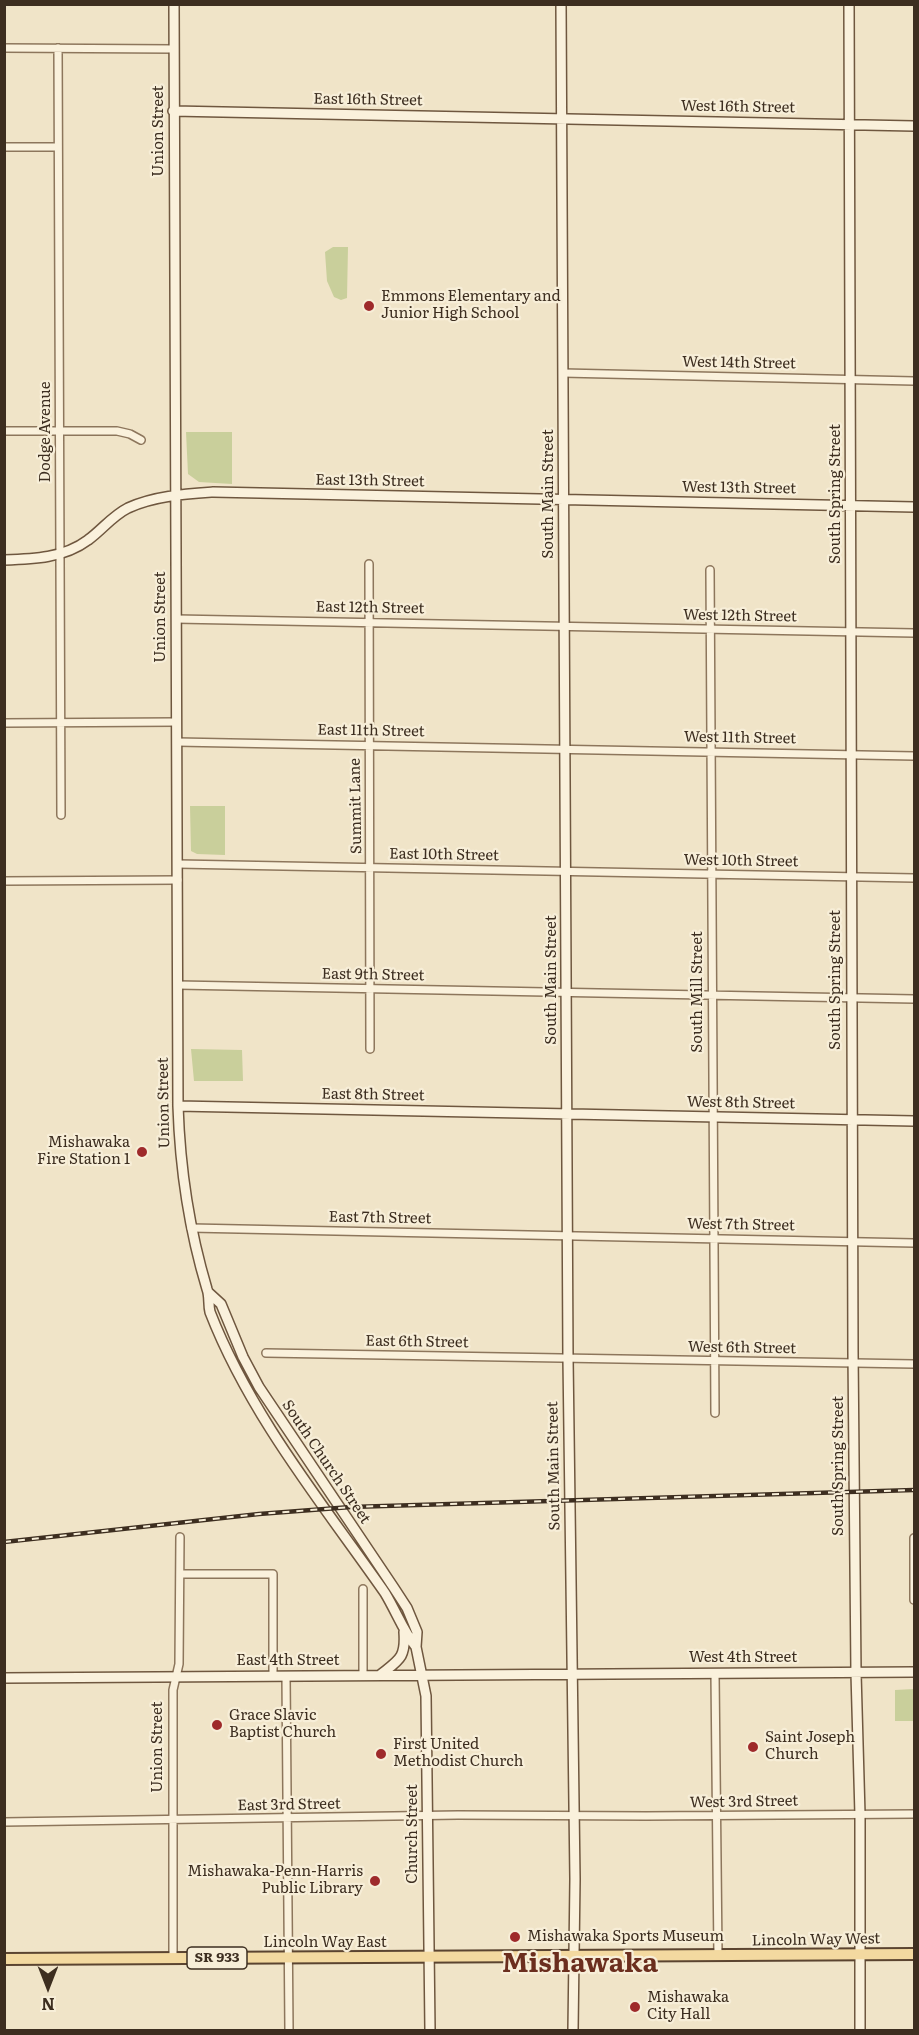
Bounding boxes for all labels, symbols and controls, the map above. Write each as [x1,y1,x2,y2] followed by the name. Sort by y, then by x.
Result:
[150,85,168,177] street label: Union Street
[313,90,423,110] street label: East 16th Street
[681,97,795,117] street label: West 16th Street
[381,288,561,323] place label: Emmons Elementary and Junior High School
[362,299,376,313] marker: Emmons Elementary and Junior High School
[682,353,796,373] street label: West 14th Street
[37,382,55,482] street label: Dodge Avenue
[827,424,845,564] street label: South Spring Street
[540,429,558,559] street label: South Main Street
[315,471,425,491] street label: East 13th Street
[682,478,796,498] street label: West 13th Street
[152,571,170,663] street label: Union Street
[315,598,425,618] street label: East 12th Street
[683,606,797,626] street label: West 12th Street
[317,721,425,741] street label: East 11th Street
[684,728,796,748] street label: West 11th Street
[346,758,366,854] street label: Summit Lane
[389,845,499,865] street label: East 10th Street
[683,851,799,871] street label: West 10th Street
[827,910,845,1050] street label: South Spring Street
[543,915,561,1045] street label: South Main Street
[689,931,707,1053] street label: South Mill Street
[321,965,425,985] street label: East 9th Street
[154,1057,174,1149] street label: Union Street
[321,1085,425,1105] street label: East 8th Street
[687,1093,795,1113] street label: West 8th Street
[37,1134,130,1169] place label: Mishawaka Fire Station 1
[135,1145,149,1159] marker: Mishawaka Fire Station 1
[329,1208,431,1228] street label: East 7th Street
[687,1215,795,1235] street label: West 7th Street
[365,1332,469,1352] street label: East 6th Street
[688,1338,796,1358] street label: West 6th Street
[830,1396,848,1536] street label: South Spring Street
[278,1397,374,1527] street label: South Church Street
[544,1401,564,1531] street label: South Main Street
[689,1649,797,1667] street label: West 4th Street
[236,1652,340,1670] street label: East 4th Street
[149,1701,167,1793] street label: Union Street
[229,1707,336,1742] place label: Grace Slavic Baptist Church
[210,1718,224,1732] marker: Grace Slavic Baptist Church
[765,1729,855,1764] place label: Saint Joseph Church
[393,1736,524,1771] place label: First United Methodist Church
[746,1740,760,1754] marker: Saint Joseph Church
[374,1747,388,1761] marker: First United Methodist Church
[404,1784,422,1884] street label: Church Street
[690,1792,798,1812] street label: West 3rd Street
[237,1795,341,1815] street label: East 3rd Street
[187,1863,363,1898] place label: Mishawaka-Penn-Harris Public Library
[368,1874,382,1888] marker: Mishawaka-Penn-Harris Public Library
[527,1928,724,1946] place label: Mishawaka Sports Museum
[508,1930,522,1944] marker: Mishawaka Sports Museum
[752,1930,880,1950] street label: Lincoln Way West
[263,1934,387,1952] street label: Lincoln Way East
[187,1947,247,1969] road number: SR 933
[502,1948,658,1980] district label: Mishawaka
[18,1957,78,2017] north arrow
[647,1989,729,2024] place label: Mishawaka City Hall
[41,1993,55,2017] text: N
[628,2000,642,2014] marker: Mishawaka City Hall

